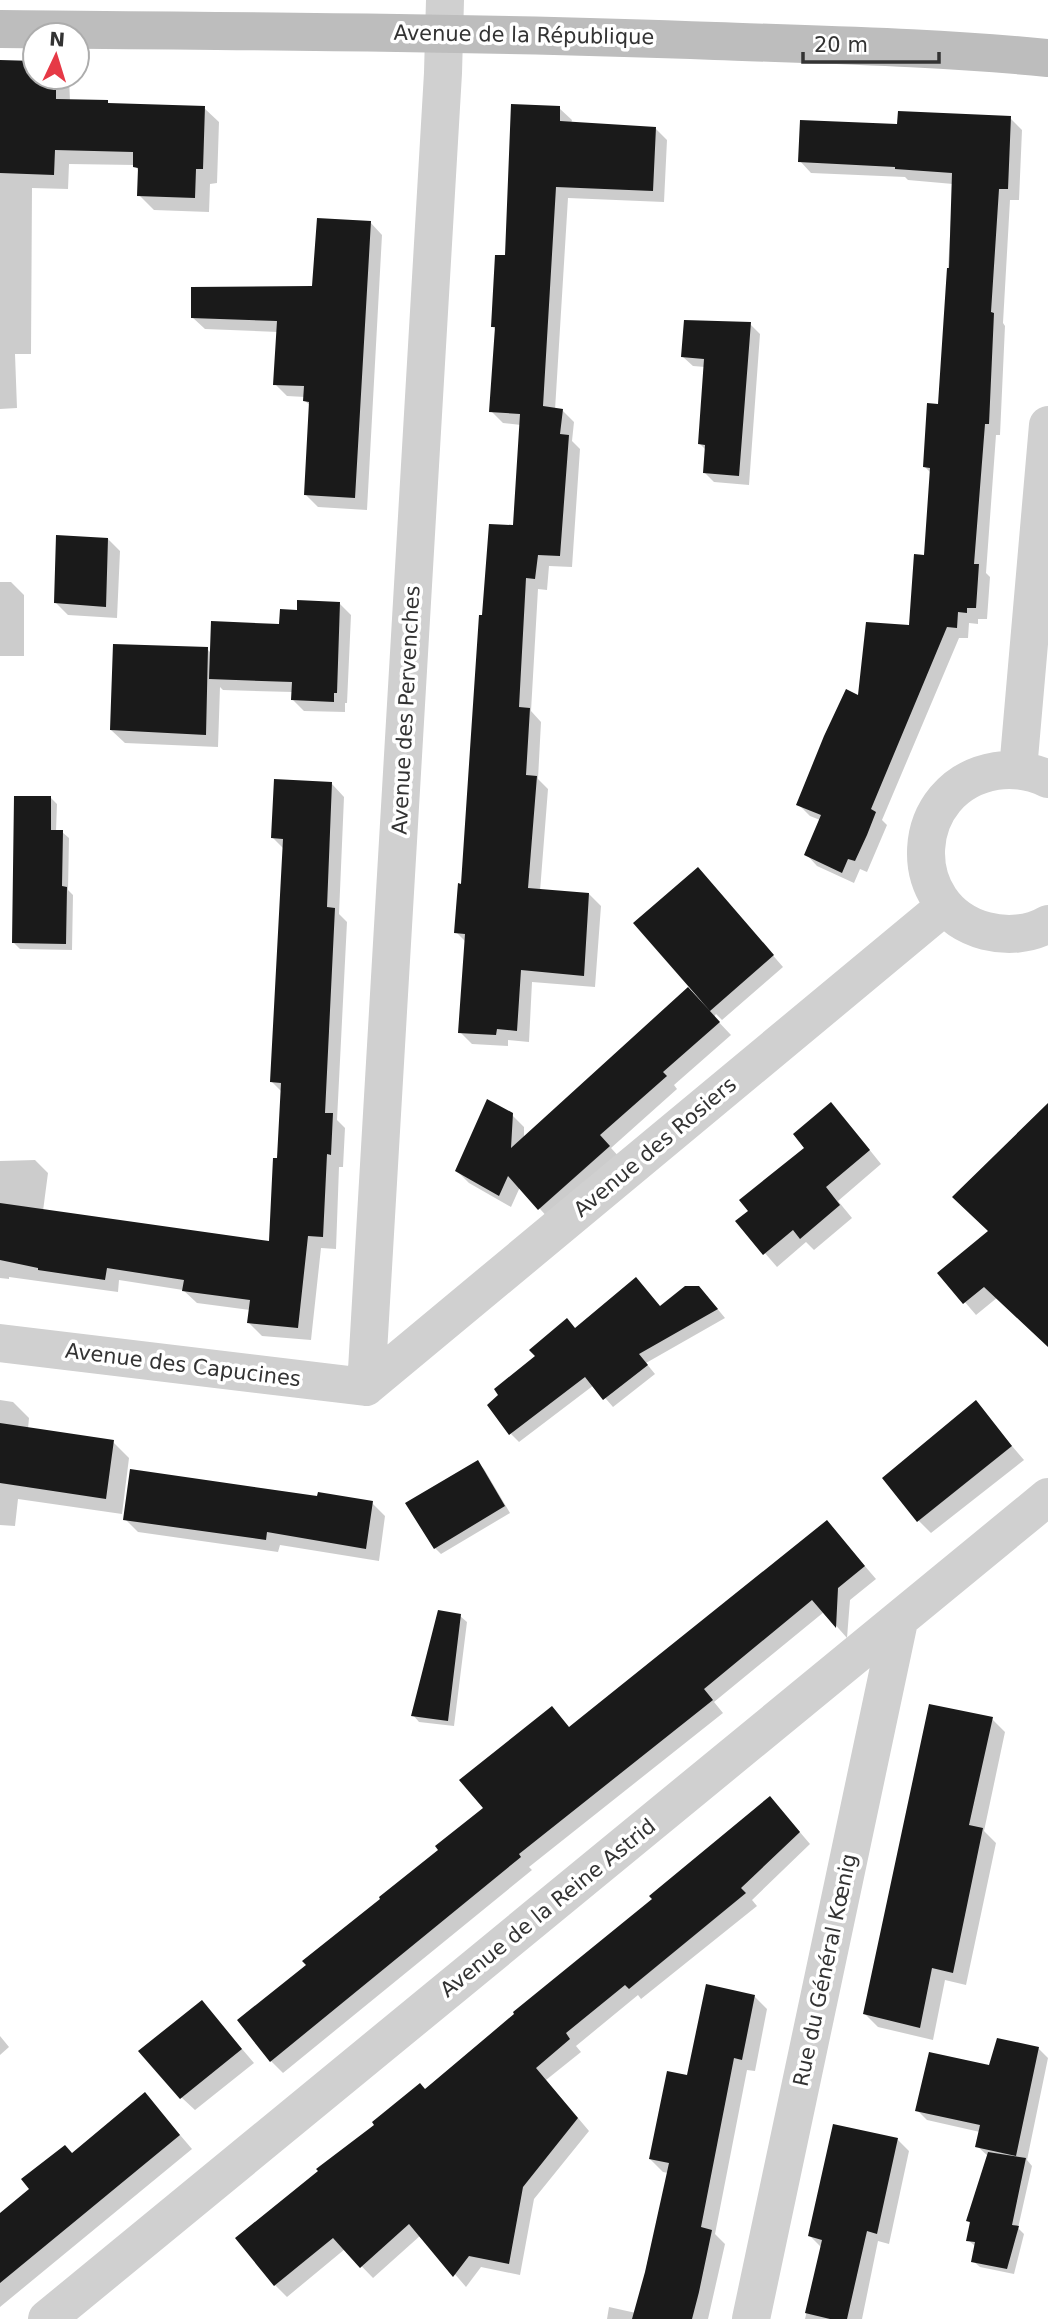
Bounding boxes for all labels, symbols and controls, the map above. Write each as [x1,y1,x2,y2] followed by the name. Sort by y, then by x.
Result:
[21,21,91,91] north arrow
[393,21,655,49] street label: Avenue de la République
[803,21,940,65] scale bar
[48,28,66,51] text: N
[814,33,868,57] text: 20 m
[387,585,425,835] street label: Avenue des Pervenches
[569,1072,741,1222] street label: Avenue des Rosiers
[64,1339,302,1391] street label: Avenue des Capucines
[436,1814,660,2002] street label: Avenue de la Reine Astrid
[789,1852,861,2088] street label: Rue du Général Kœnig

